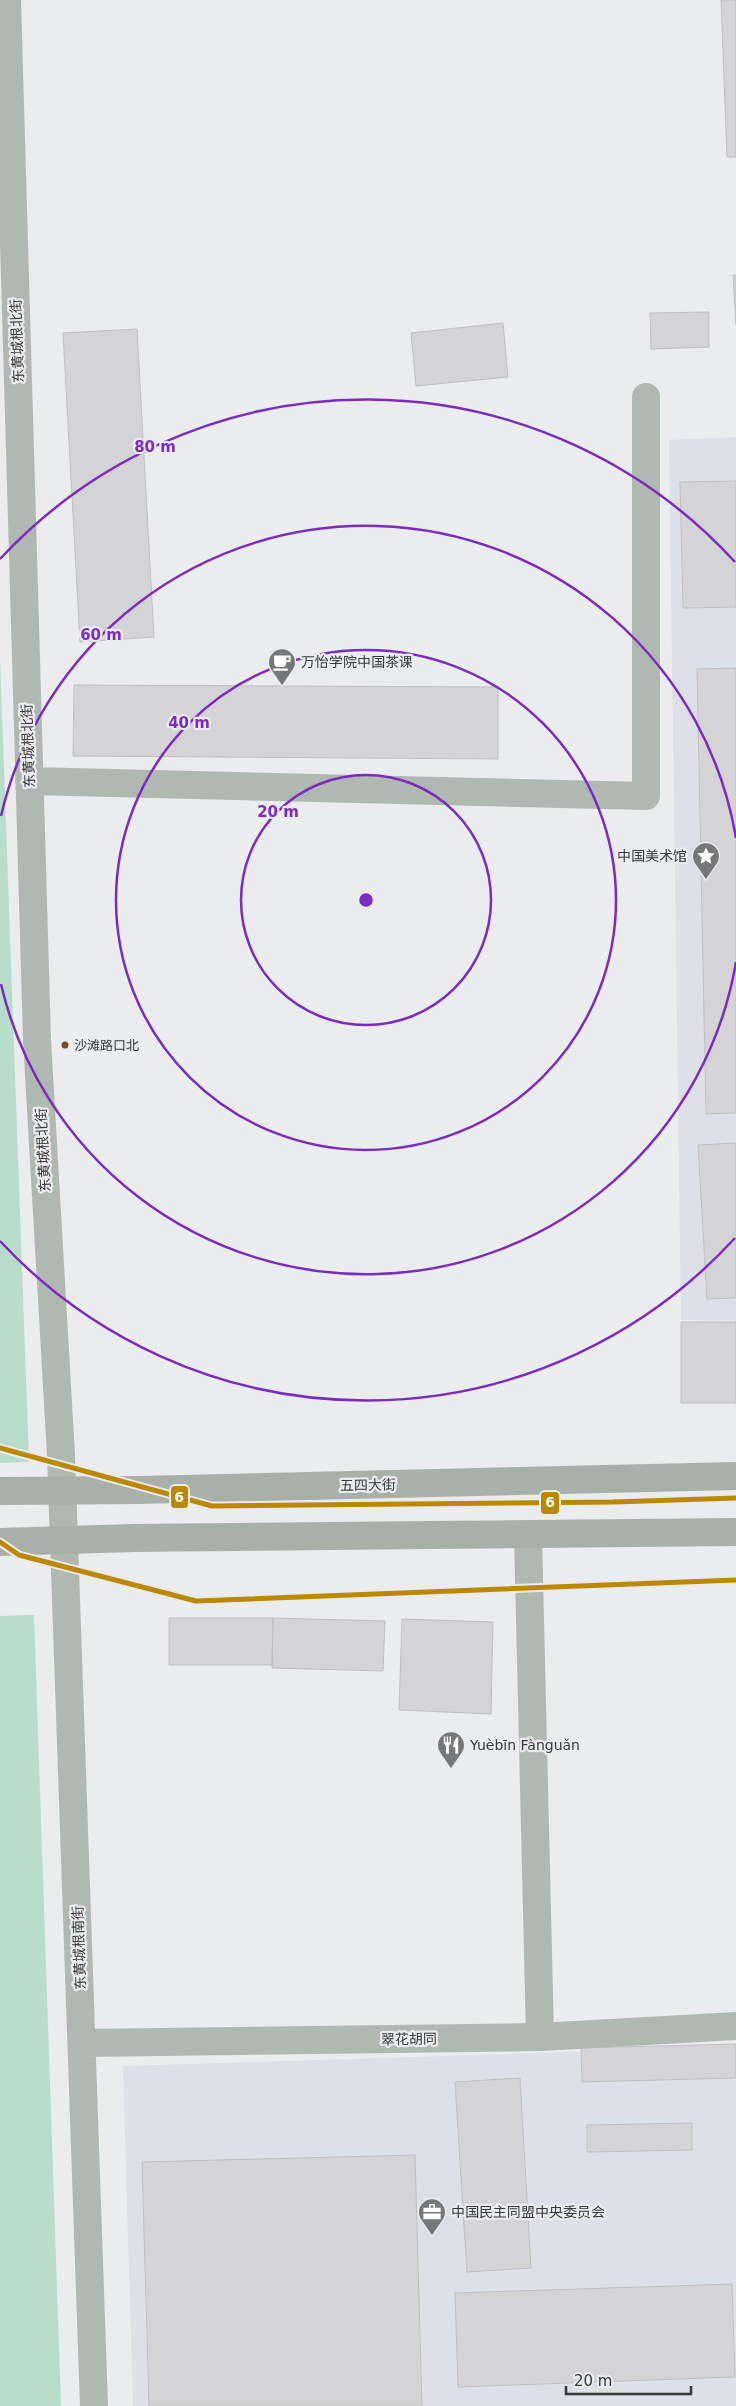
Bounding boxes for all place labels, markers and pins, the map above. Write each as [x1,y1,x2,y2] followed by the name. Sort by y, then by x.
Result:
[267,647,297,686] cafe icon: 万怡学院中国茶课
[301,654,413,670] place label: 万怡学院中国茶课
[691,841,721,880] place icon: 中国美术馆
[617,848,687,864] place label: 中国美术馆
[357,891,375,909] centre of rings
[74,1038,139,1053] place label: 沙滩路口北
[60,1040,70,1050] marker: 沙滩路口北
[436,1730,466,1769] restaurant icon: Yuèbīn Fànguǎn
[469,1737,580,1753] place label: Yuèbīn Fànguǎn
[417,2197,447,2236] office icon: 中国民主同盟中央委员会
[451,2204,605,2220] place label: 中国民主同盟中央委员会

